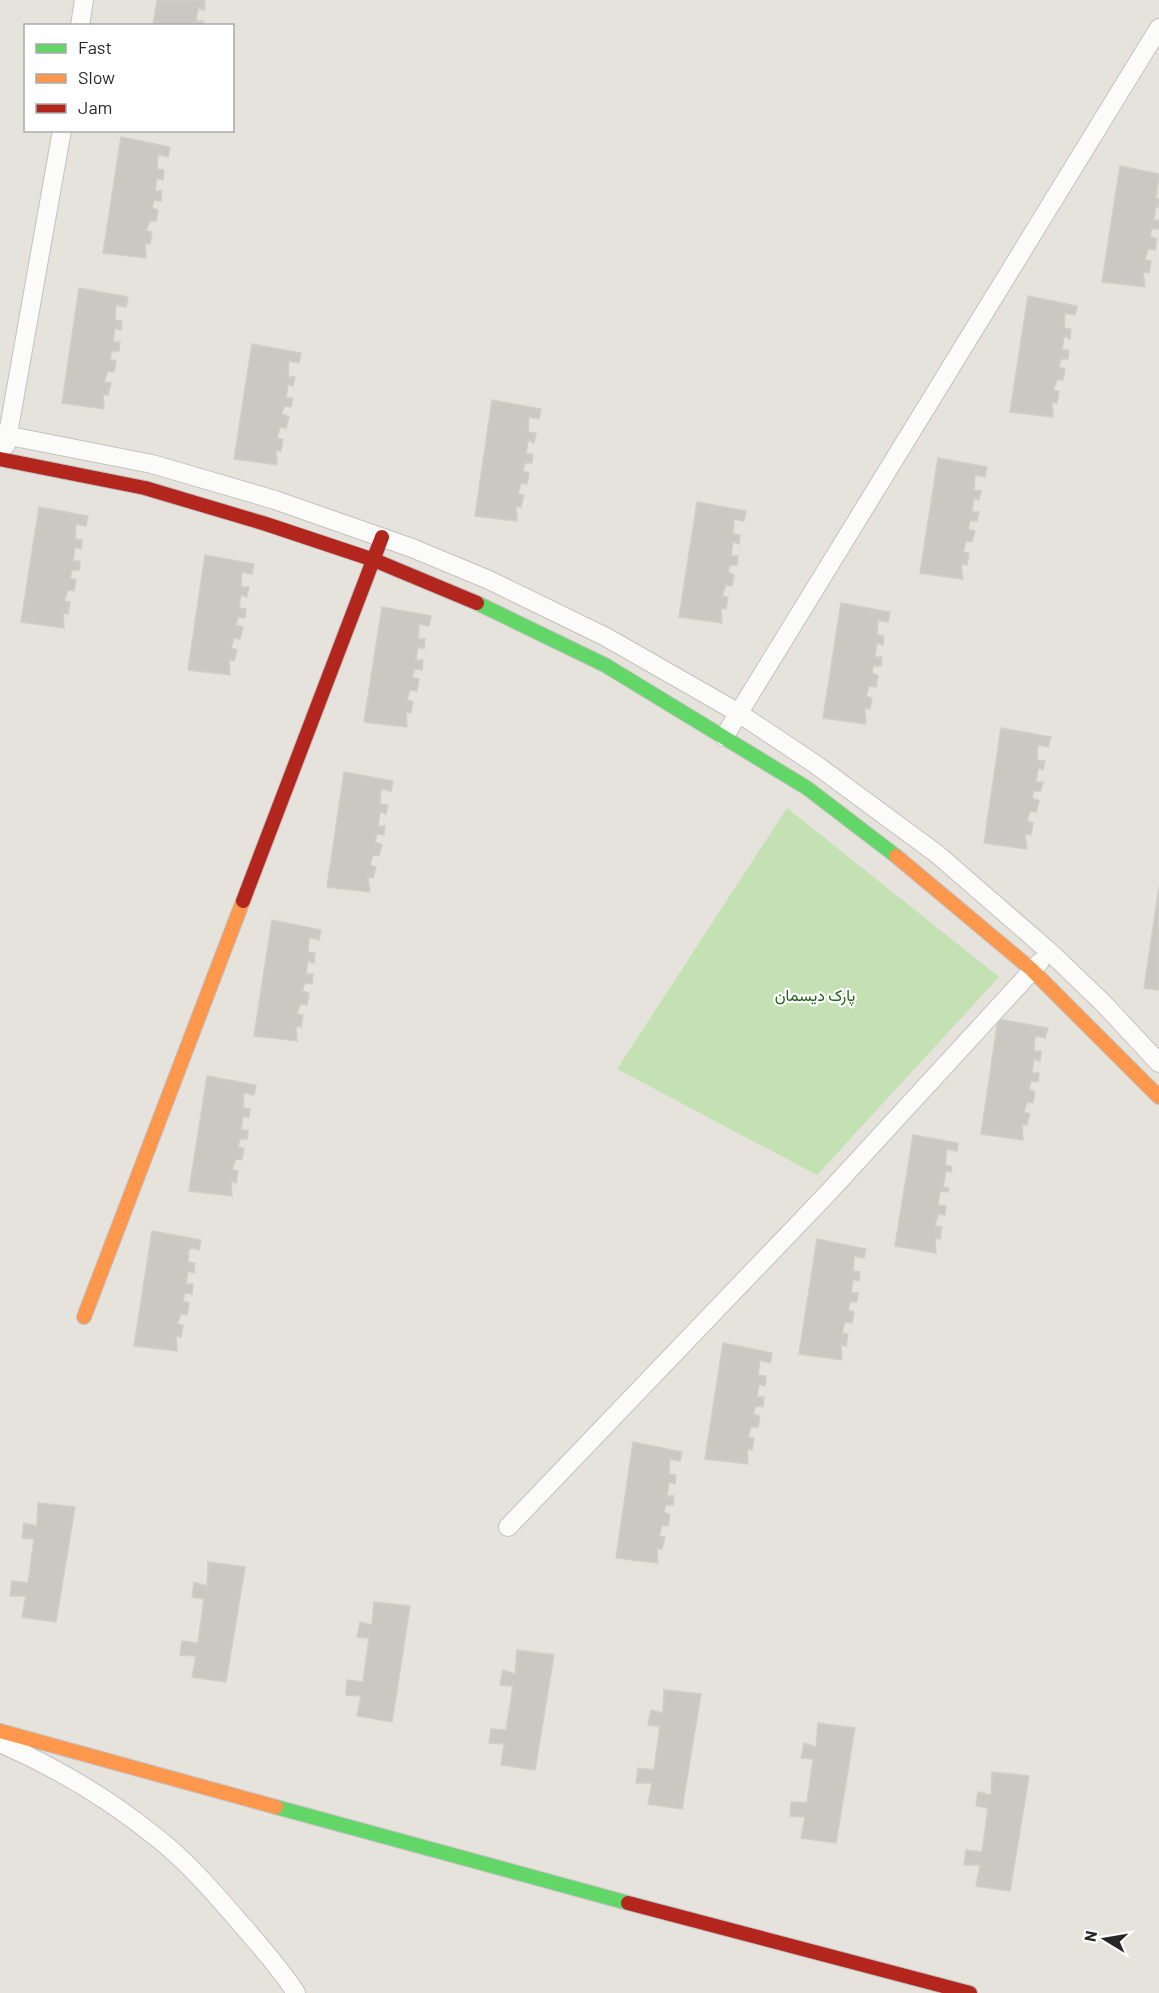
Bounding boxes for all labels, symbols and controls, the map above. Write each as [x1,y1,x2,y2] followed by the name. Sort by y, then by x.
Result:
[24,24,234,132] legend
[78,36,112,58] text: Fast
[78,66,115,88] text: Slow
[78,96,112,118] text: Jam
[775,985,855,1007] park label: پارک دیسمان
[1075,1909,1135,1969] north arrow
[1079,1929,1100,1943] text: N

